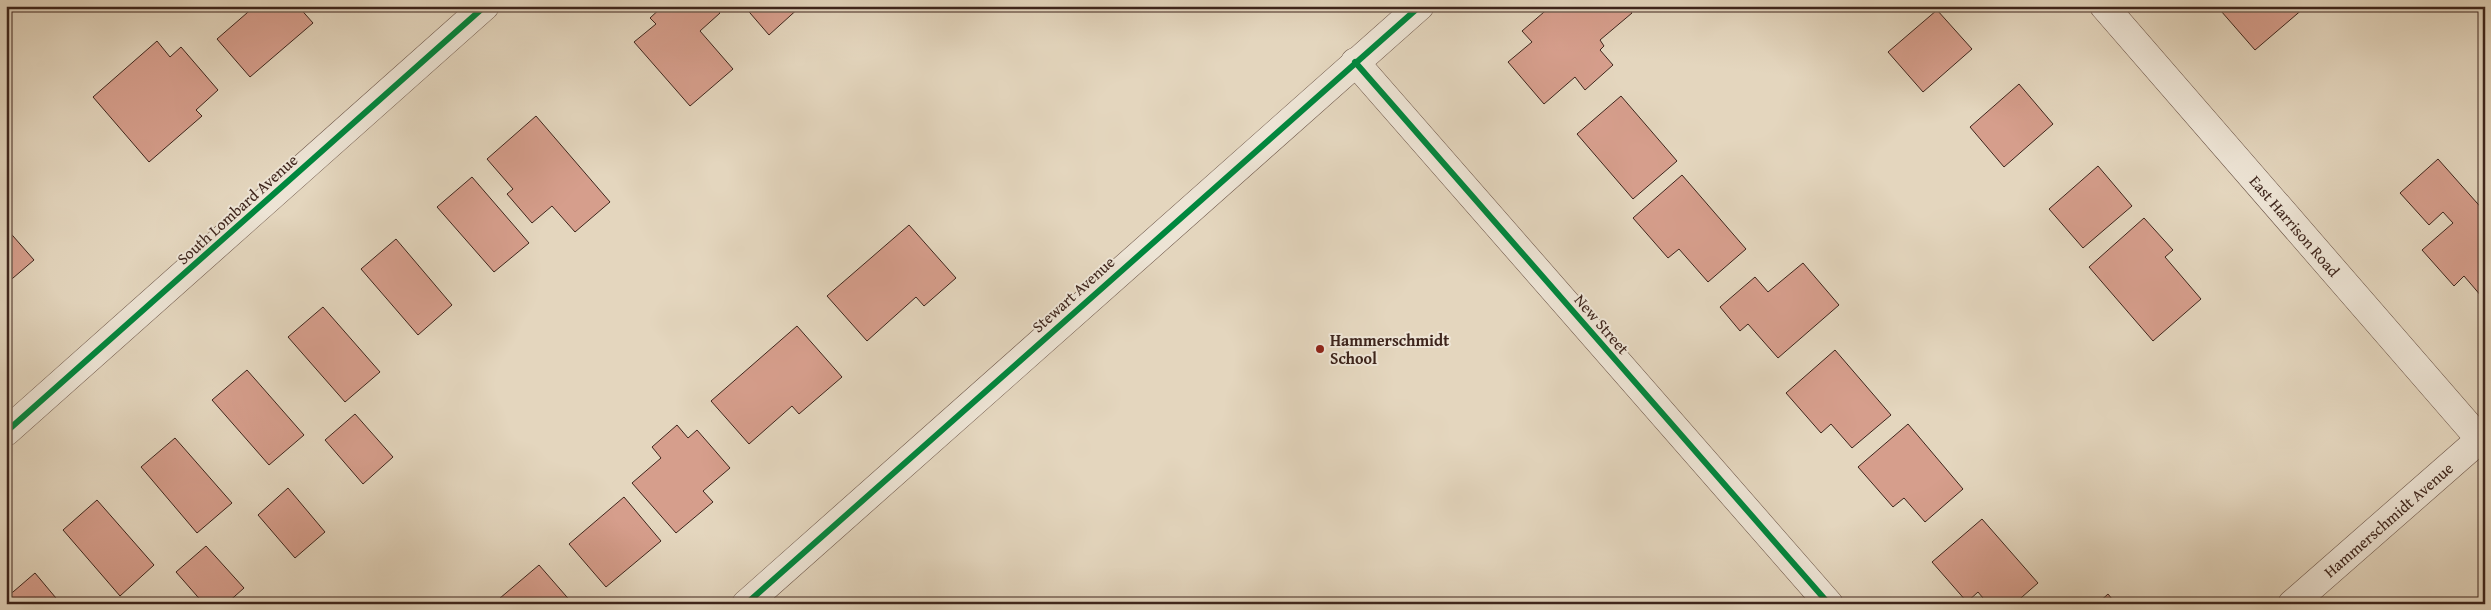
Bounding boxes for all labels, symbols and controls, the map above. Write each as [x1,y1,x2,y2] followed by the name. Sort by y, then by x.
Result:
[171,148,303,270] street label: South Lombard Avenue
[2244,170,2346,282] street label: East Harrison Road
[1026,250,1120,338] street label: Stewart Avenue
[1569,288,1635,360] street label: New Street
[1330,328,1449,370] place label: Hammerschmidt School
[1314,343,1326,355] marker: Hammerschmidt School
[2318,456,2458,583] street label: Hammerschmidt Avenue

